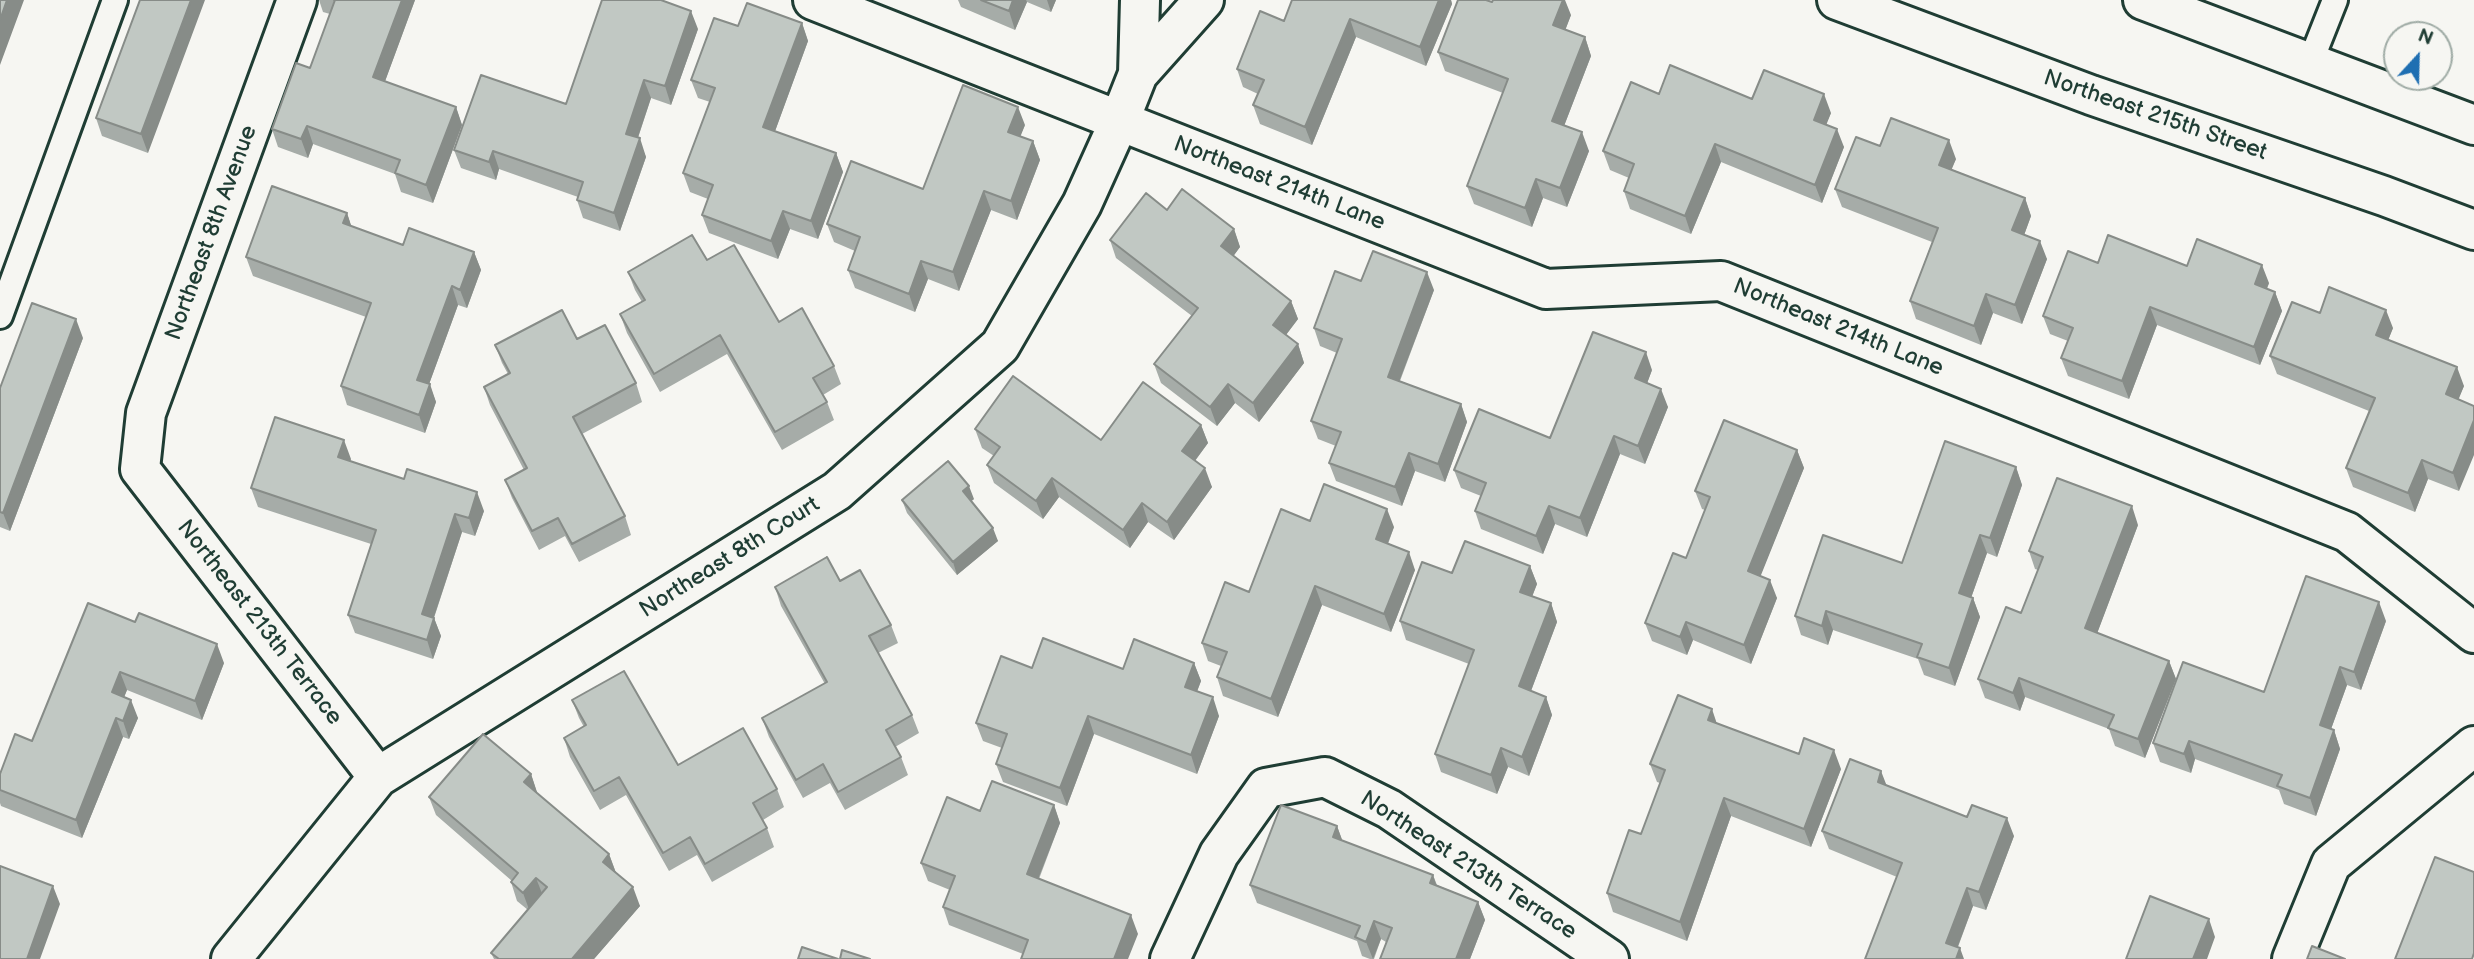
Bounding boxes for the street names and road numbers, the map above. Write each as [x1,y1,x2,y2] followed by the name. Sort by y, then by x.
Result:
[2040,65,2270,167] street label: Northeast 215th Street
[160,122,264,344] street label: Northeast 8th Avenue
[1169,131,1389,237] street label: Northeast 214th Lane
[1729,273,1947,383] street label: Northeast 214th Lane
[635,491,825,625] street label: Northeast 8th Court
[170,515,348,731] street label: Northeast 213th Terrace
[1355,786,1581,946] street label: Northeast 213th Terrace

